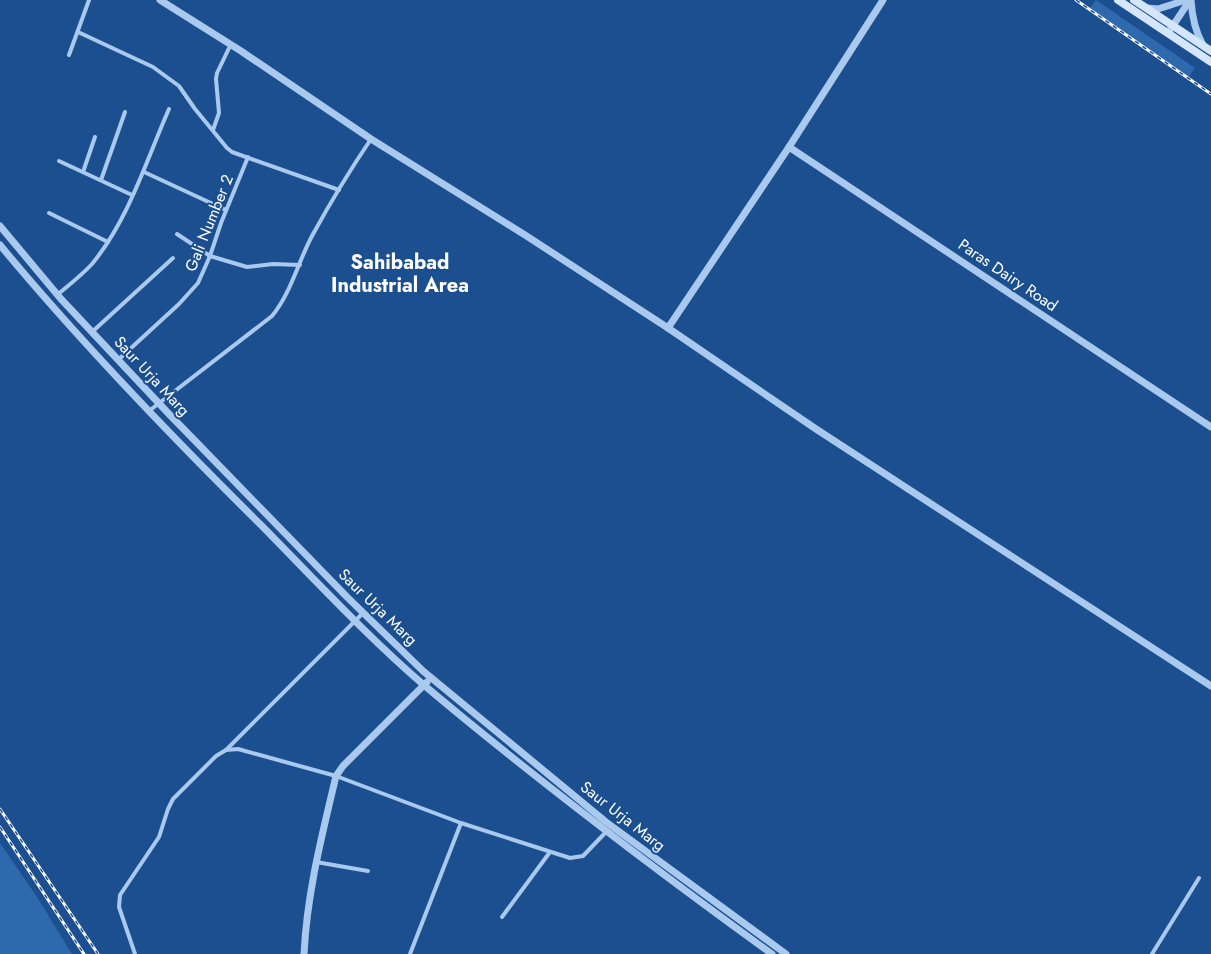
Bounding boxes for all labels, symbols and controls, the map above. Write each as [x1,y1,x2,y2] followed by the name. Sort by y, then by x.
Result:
[179,171,239,275] street label: Gali Number 2
[954,233,1062,317] street label: Paras Dairy Road
[331,248,469,300] district label: Sahibabad Industrial Area
[109,331,195,421] street label: Saur Urja Marg
[333,563,423,651] street label: Saur Urja Marg
[576,775,670,857] street label: Saur Urja Marg

